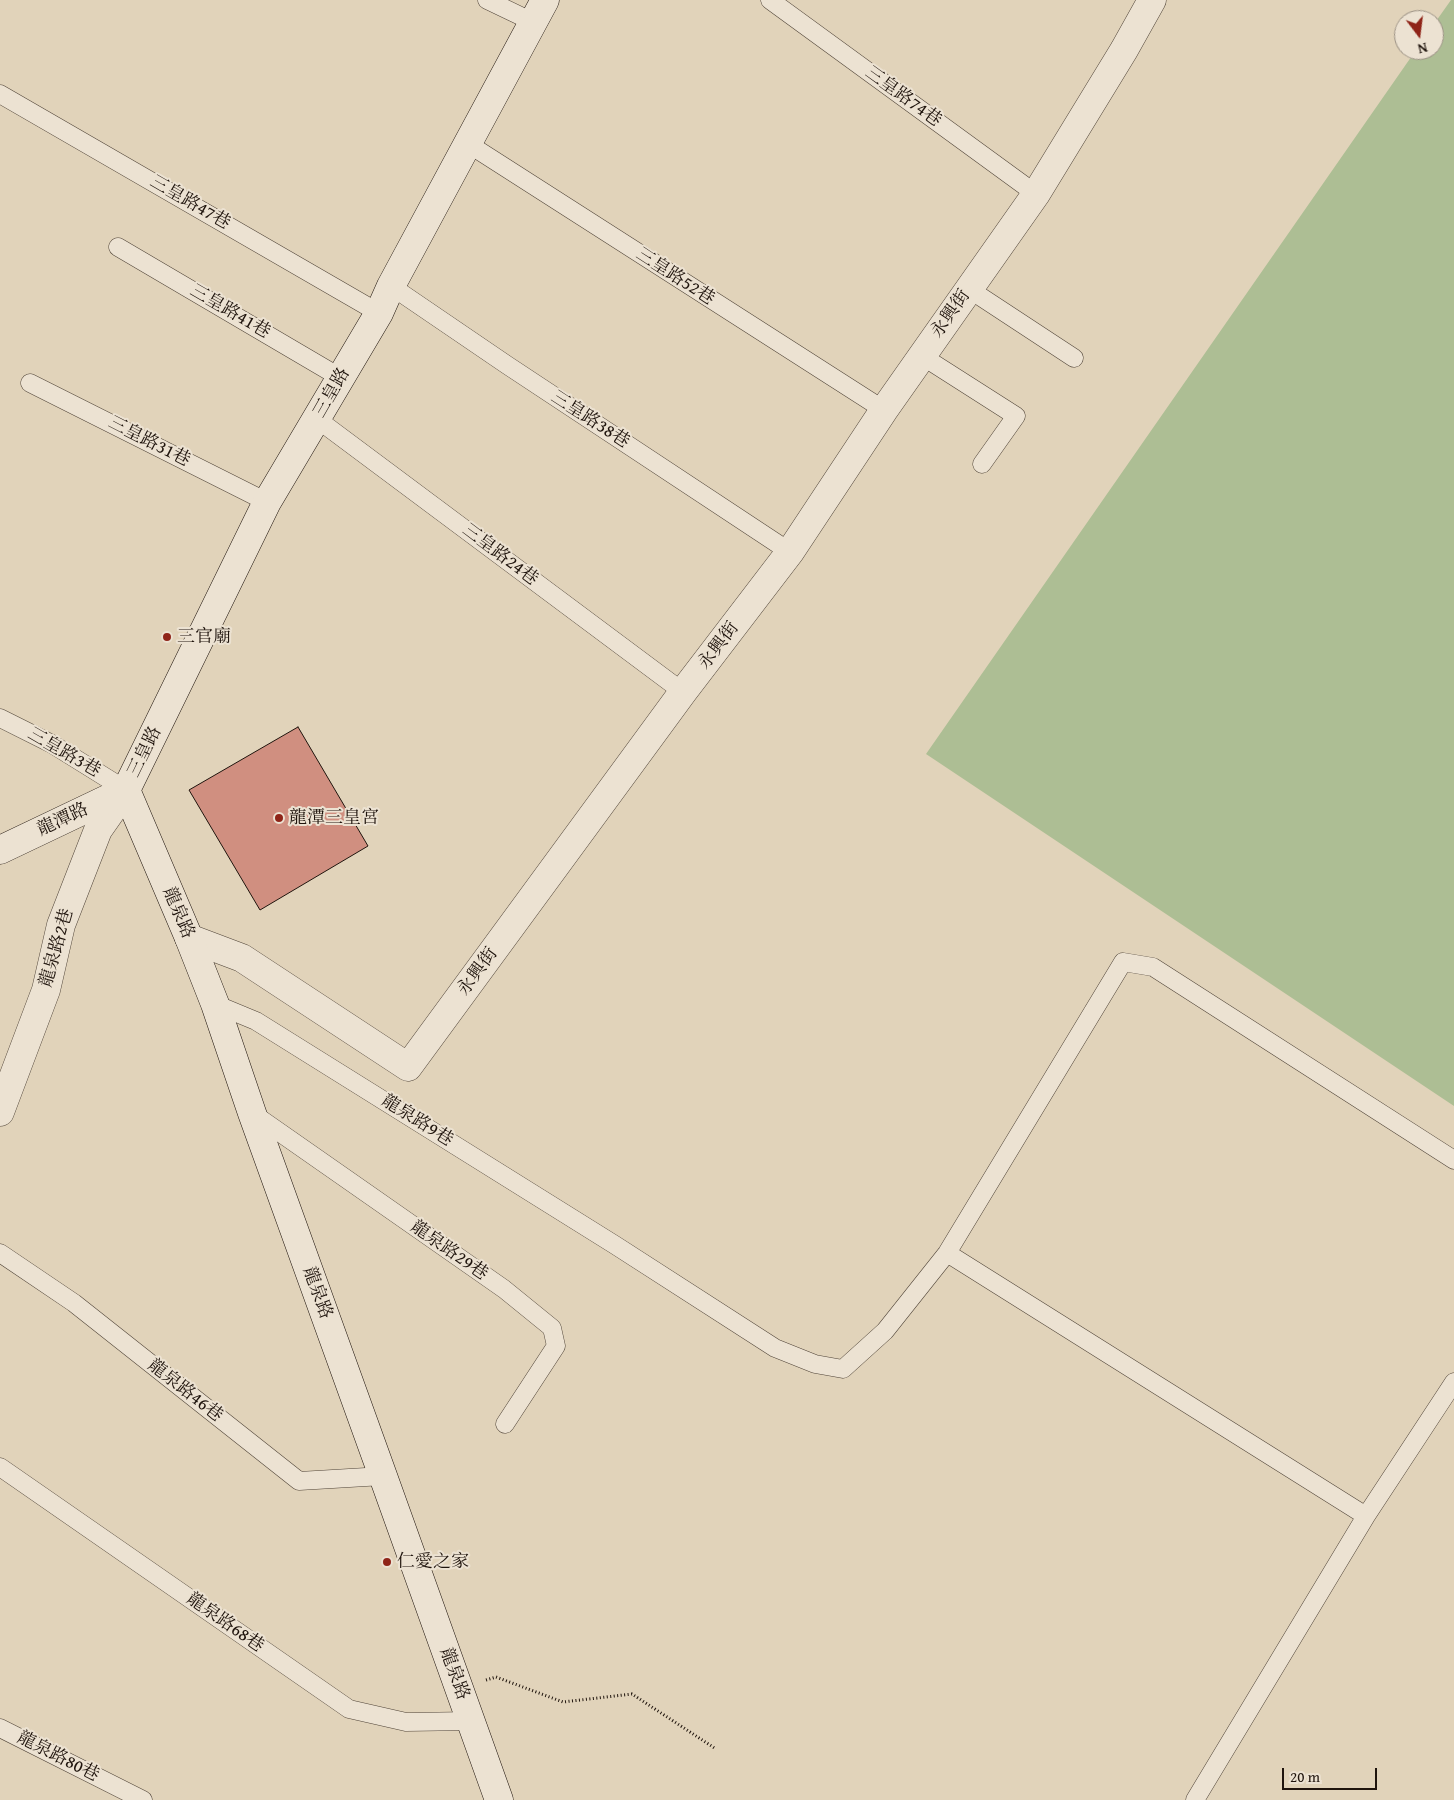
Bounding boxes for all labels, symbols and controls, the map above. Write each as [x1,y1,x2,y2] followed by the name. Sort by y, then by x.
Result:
[1394,10,1444,60] north arrow
[1416,38,1430,59] text: N
[861,62,945,132] street label: 三皇路74巷
[146,171,234,235] street label: 三皇路47巷
[632,244,718,310] street label: 三皇路52巷
[186,280,274,344] street label: 三皇路41巷
[927,286,975,342] street label: 永興街
[309,364,355,422] street label: 三皇路
[547,387,633,453] street label: 三皇路38巷
[104,412,194,472] street label: 三皇路31巷
[458,519,542,591] street label: 三皇路24巷
[694,618,744,674] street label: 永興街
[177,626,231,648] place label: 三官廟
[161,631,173,643] marker: 三官廟
[24,723,104,783] street label: 三皇路3巷
[123,723,167,781] street label: 三皇路
[34,799,92,841] street label: 龍潭路
[289,807,379,829] place label: 龍潭三皇宮
[273,812,285,824] marker: 龍潭三皇宮
[158,884,198,942] street label: 龍泉路
[36,906,78,990] street label: 龍泉路2巷
[453,944,503,1000] street label: 永興街
[377,1090,457,1152] street label: 龍泉路9巷
[406,1217,492,1285] street label: 龍泉路29巷
[298,1264,336,1322] street label: 龍泉路
[143,1355,227,1427] street label: 龍泉路46巷
[397,1551,469,1573] place label: 仁愛之家
[381,1556,393,1568] marker: 仁愛之家
[182,1589,268,1657] street label: 龍泉路68巷
[435,1645,473,1703] street label: 龍泉路
[13,1727,103,1787] street label: 龍泉路80巷
[1284,1758,1379,1790] scale bar
[1290,1766,1320,1787] text: 20 m

